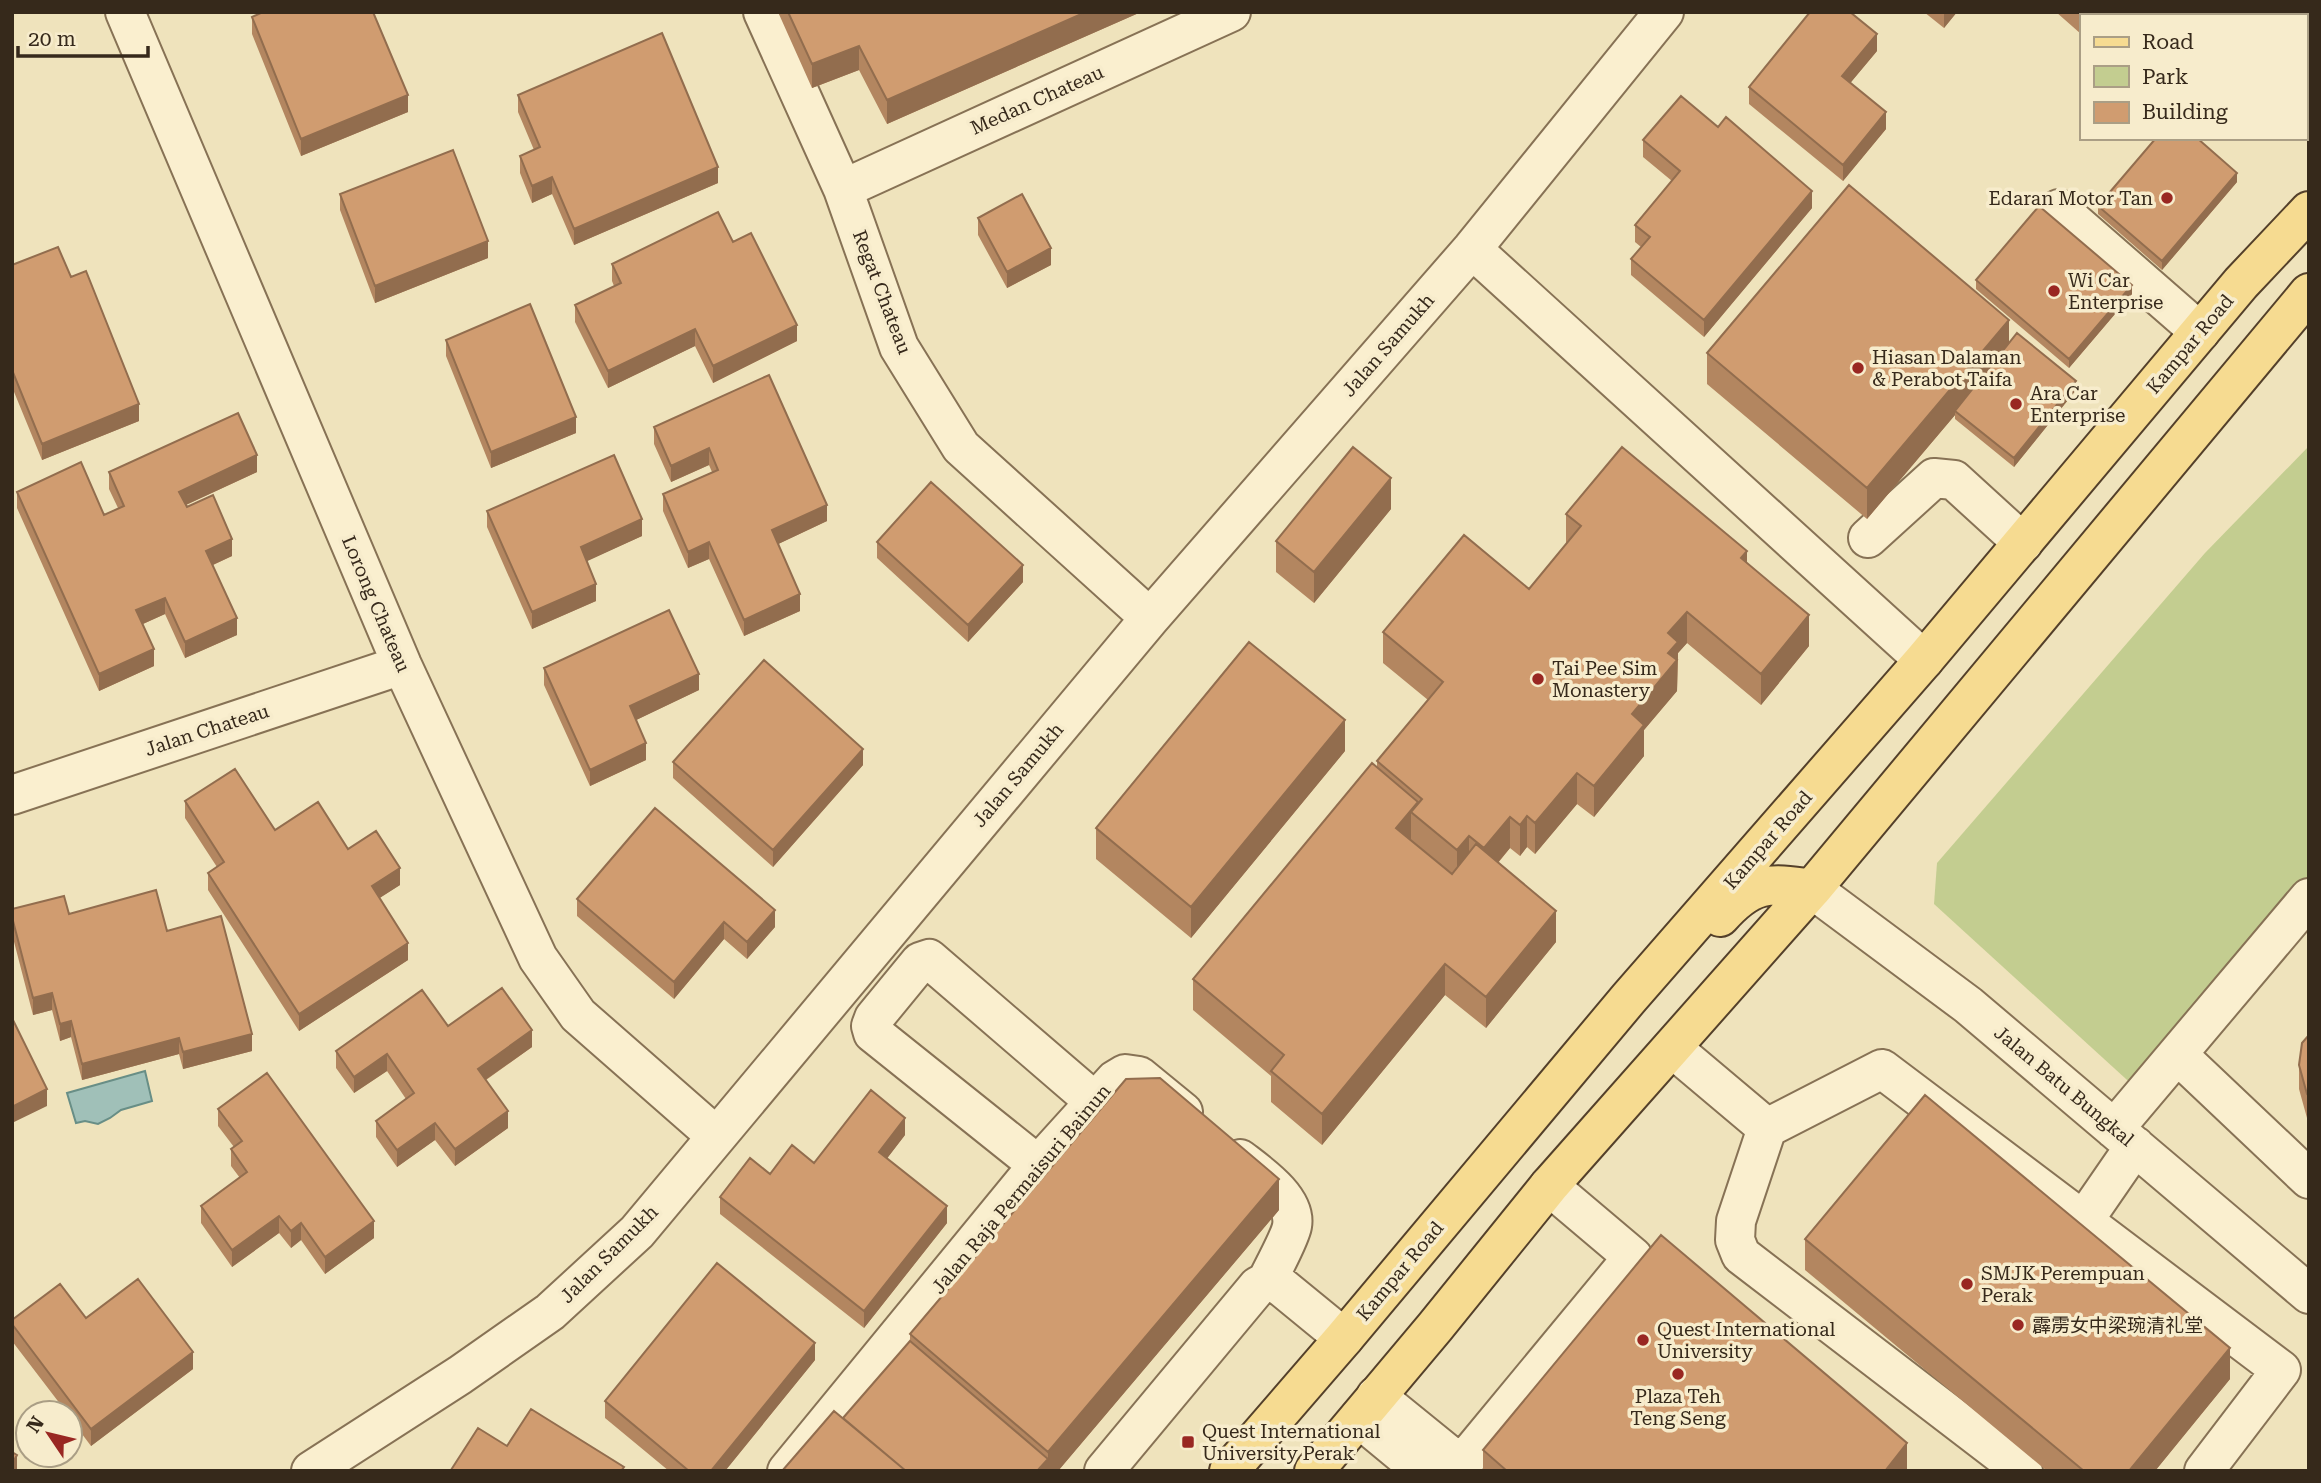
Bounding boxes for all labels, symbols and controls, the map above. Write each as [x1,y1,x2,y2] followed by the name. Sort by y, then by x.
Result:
[18,14,147,58] scale bar
[2080,14,2307,140] legend
[28,27,76,51] text: 20 m
[2142,30,2194,54] text: Road
[967,60,1107,140] street label: Medan Chateau
[2142,65,2188,89] text: Park
[2142,100,2228,124] text: Building
[1988,187,2153,210] place label: Edaran Motor Tan
[2159,190,2175,206] marker: Edaran Motor Tan
[848,227,916,357] street label: Regat Chateau
[2068,269,2163,314] place label: Wi Car Enterprise
[2046,283,2062,299] marker: Wi Car Enterprise
[1337,289,1439,401] street label: Jalan Samukh
[2142,289,2238,399] street label: Kampar Road
[1872,346,2022,391] place label: Hiasan Dalaman & Perabot Taifa
[1850,360,1866,376] marker: Hiasan Dalaman & Perabot Taifa
[2030,382,2125,427] place label: Ara Car Enterprise
[2008,396,2024,412] marker: Ara Car Enterprise
[337,532,415,676] street label: Lorong Chateau
[1552,657,1657,702] place label: Tai Pee Sim Monastery
[1530,671,1546,687] marker: Tai Pee Sim Monastery
[142,699,272,761] street label: Jalan Chateau
[968,718,1068,832] street label: Jalan Samukh
[1719,786,1817,894] street label: Kampar Road
[1989,1021,2139,1151] street label: Jalan Batu Bungkal
[927,1080,1115,1298] street label: Jalan Raja Permaisuri Bainun
[555,1200,663,1308] street label: Jalan Samukh
[1352,1216,1448,1326] street label: Kampar Road
[1981,1262,2145,1307] place label: SMJK Perempuan Perak
[1959,1276,1975,1292] marker: SMJK Perempuan Perak
[2032,1314,2203,1337] place label: 霹雳女中梁琬清礼堂
[2010,1317,2026,1333] marker: 霹雳女中梁琬清礼堂
[1657,1318,1836,1363] place label: Quest International University
[1635,1332,1651,1348] marker: Quest International University
[1670,1366,1686,1382] marker: Plaza Teh Teng Seng
[1630,1385,1726,1430] place label: Plaza Teh Teng Seng
[14,1399,84,1469] north arrow
[22,1412,49,1437] text: N
[1202,1420,1381,1465] place label: Quest International University Perak
[1180,1434,1196,1450] marker: Quest International University Perak

